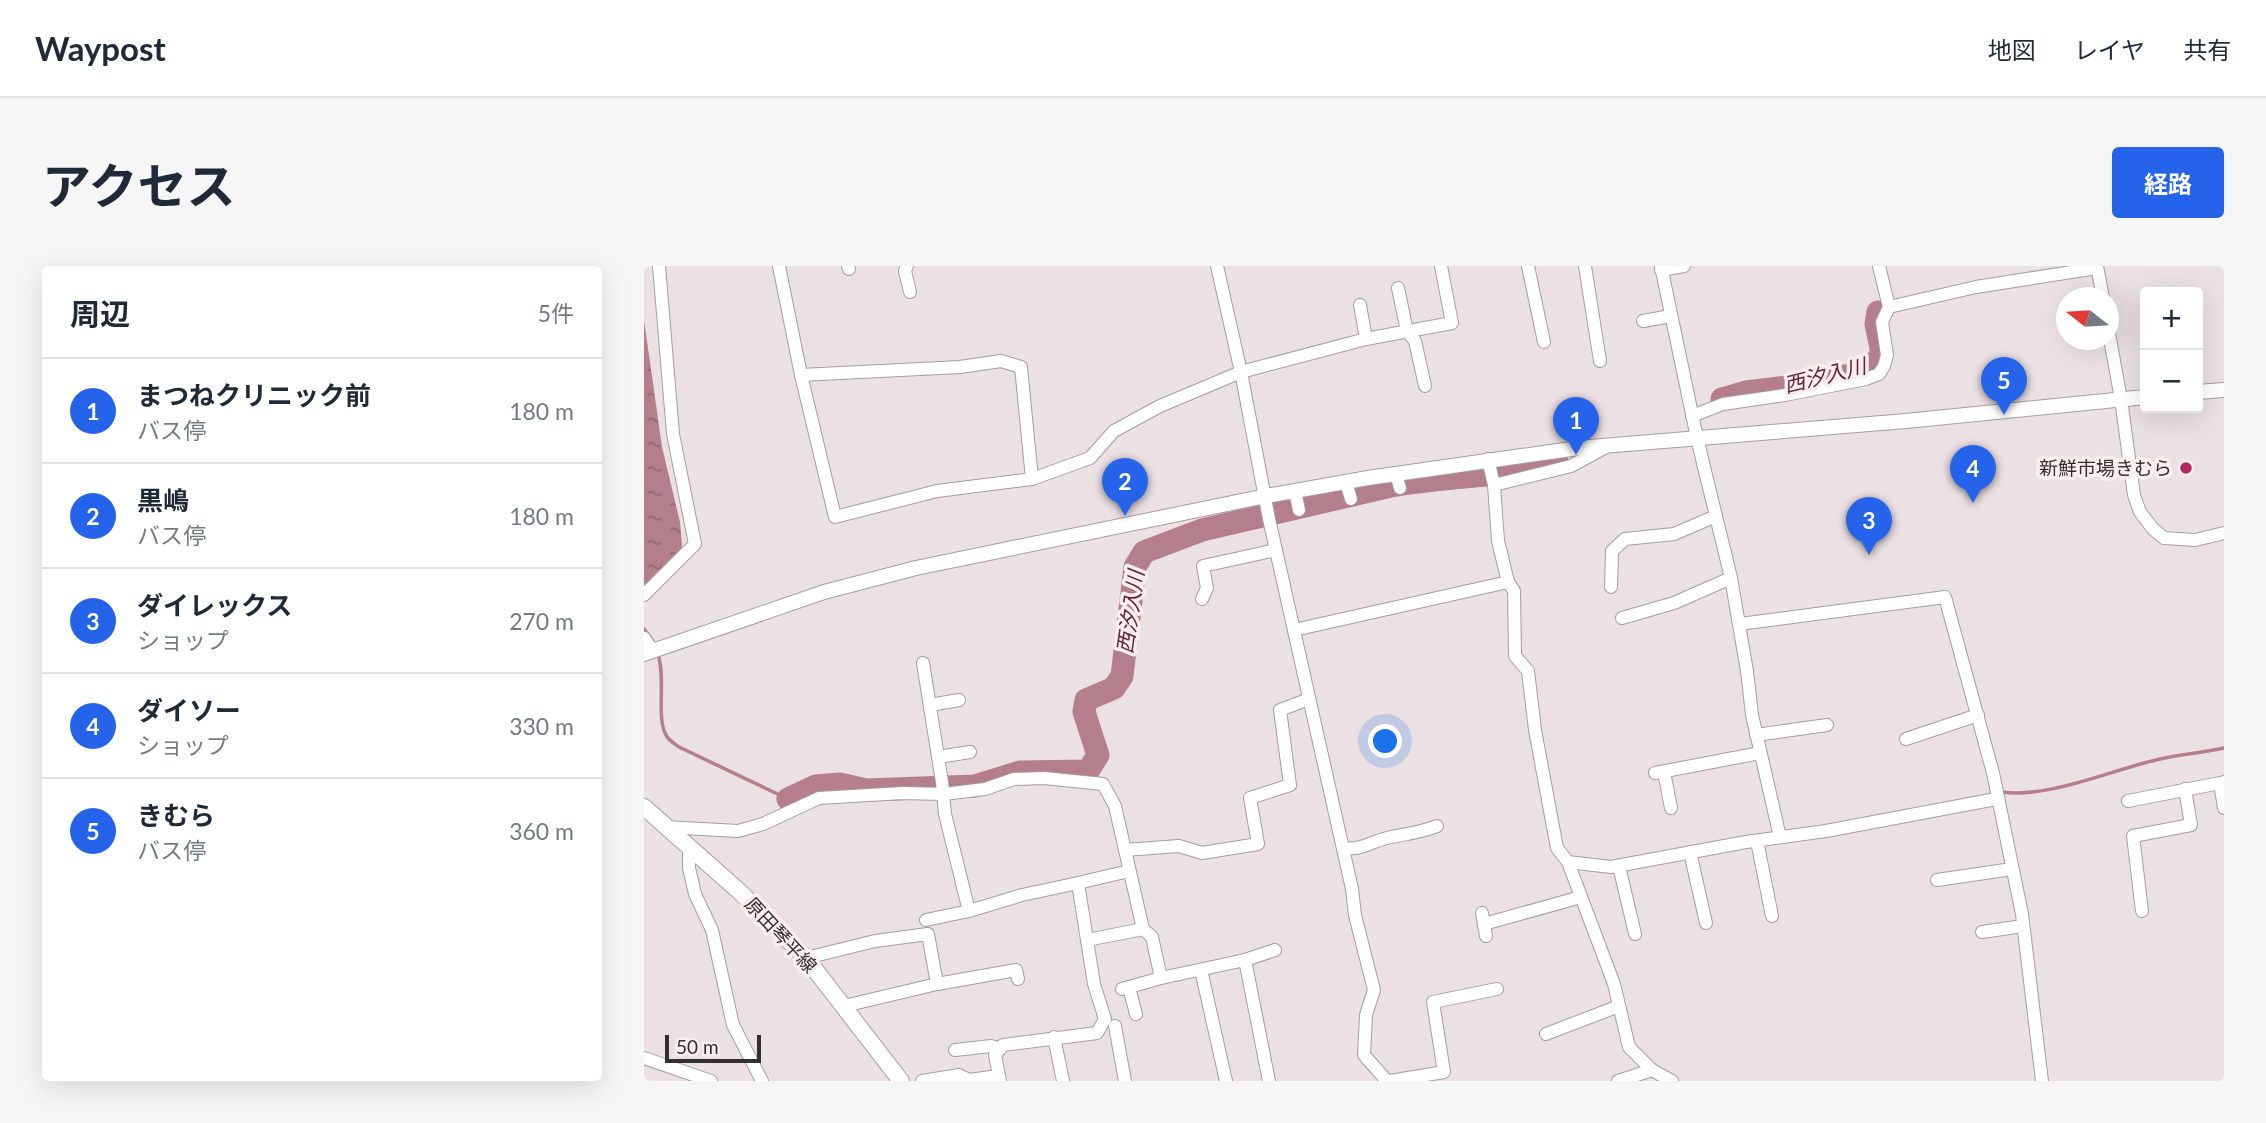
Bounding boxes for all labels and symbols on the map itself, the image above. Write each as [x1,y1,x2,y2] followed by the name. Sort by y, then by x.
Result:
[2056,287,2119,350] north arrow
[1781,352,1870,397] water label: 西汐入川
[1981,357,2027,415] pin: 5
[1553,397,1599,455] pin: 1
[1950,445,1996,503] pin: 4
[2039,456,2172,479] place label: 新鮮市場きむら
[1102,458,1148,516] pin: 2
[2178,460,2194,476] marker: 新鮮市場きむら
[1846,497,1892,555] pin: 3
[1111,566,1148,655] water label: 西汐入川
[1368,724,1402,758] your location
[741,892,822,977] street label: 原田琴平線
[665,1032,761,1064] scale bar

